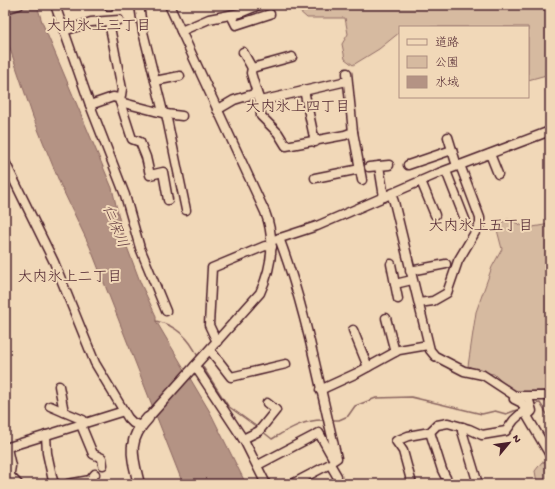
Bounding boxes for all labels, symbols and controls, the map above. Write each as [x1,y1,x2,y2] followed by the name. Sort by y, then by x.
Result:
[46,17,152,36] district label: 大内氷上三丁目
[399,26,529,98] legend
[435,36,459,51] text: 道路
[435,56,459,71] text: 公園
[435,76,459,91] text: 水域
[245,98,351,117] district label: 大内氷上四丁目
[97,203,131,251] water label: 仁保川
[428,217,534,236] district label: 大内氷上五丁目
[17,268,123,287] district label: 大内氷上二丁目
[489,423,529,463] north arrow
[509,433,523,445] text: N

